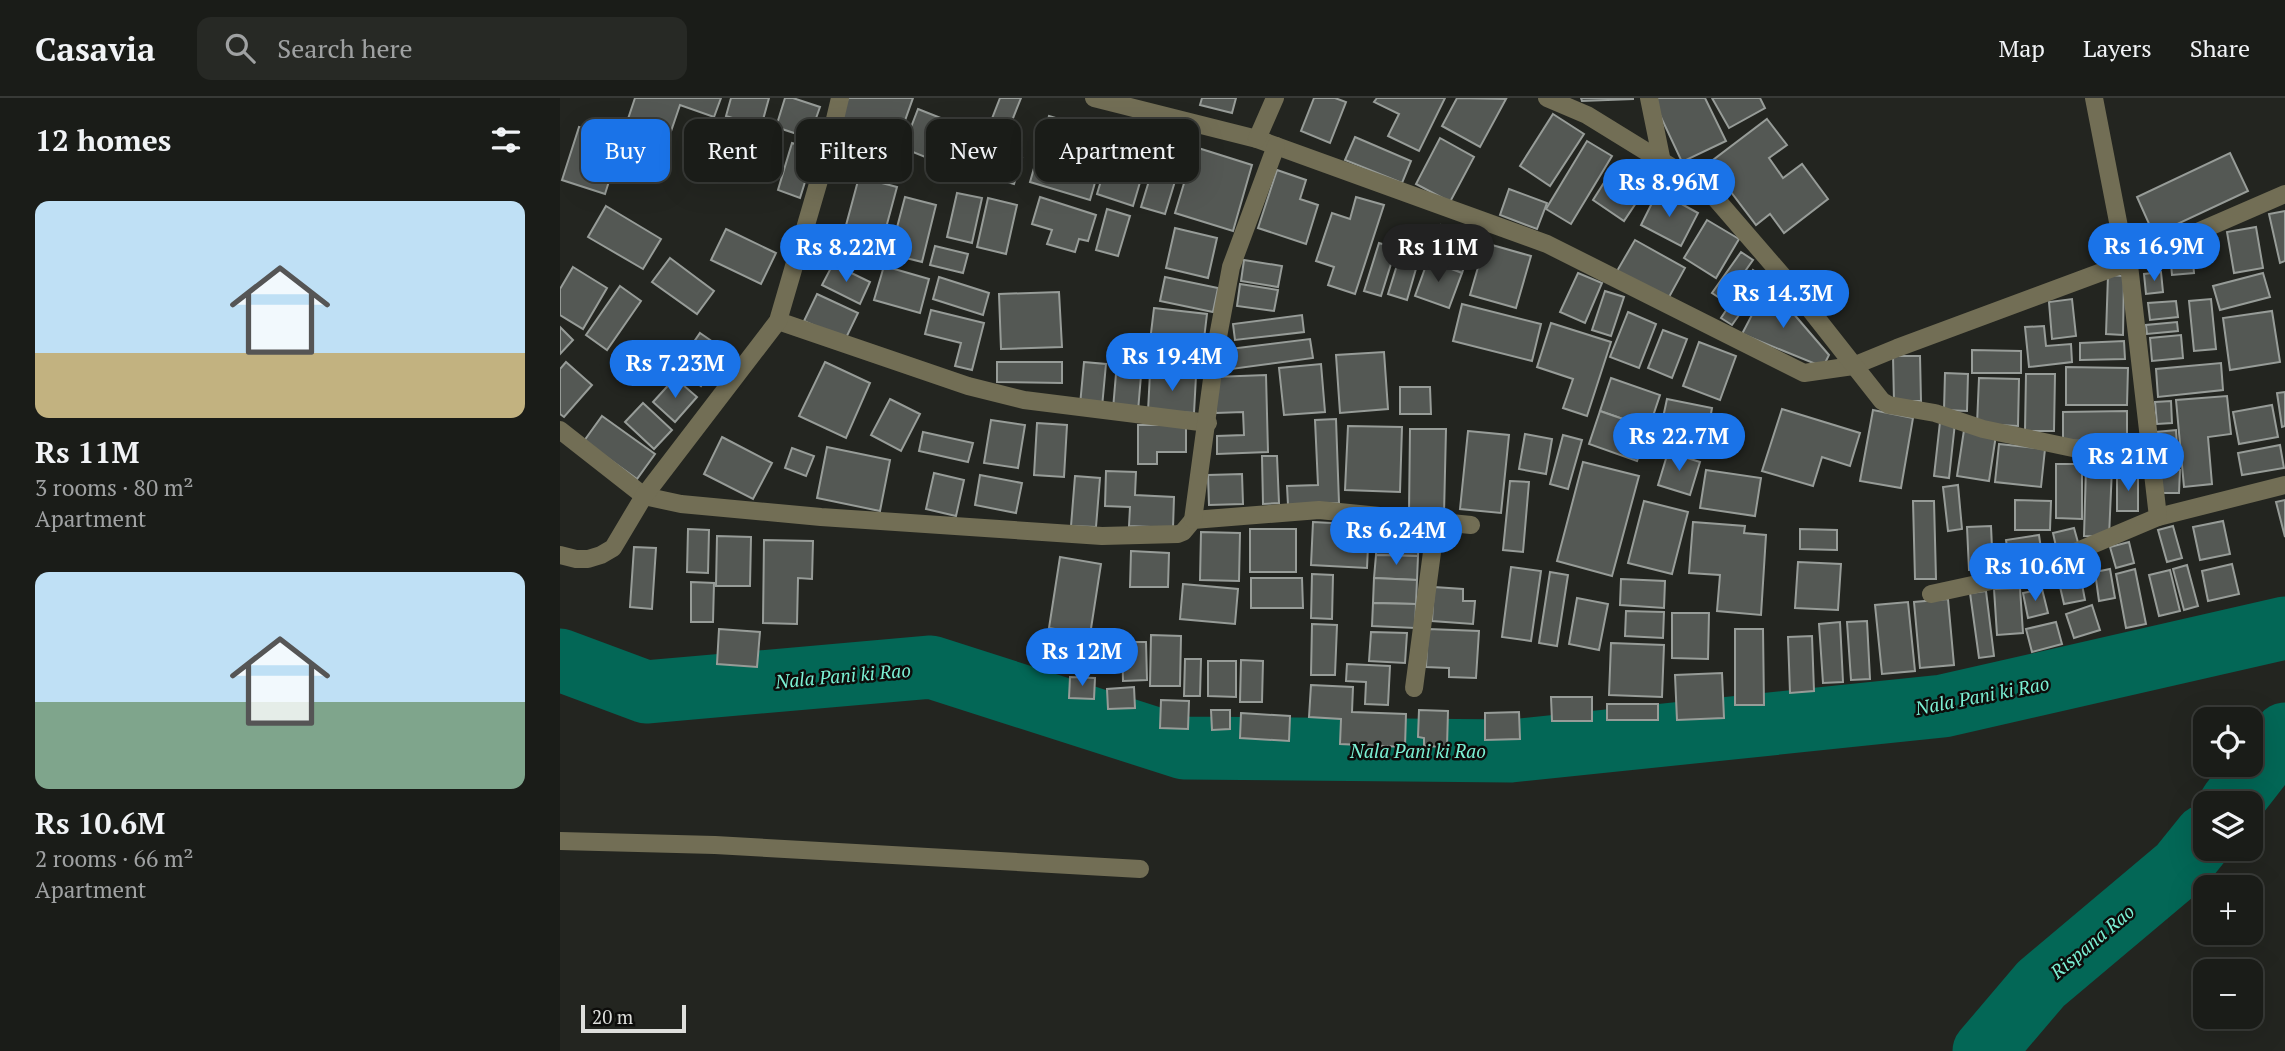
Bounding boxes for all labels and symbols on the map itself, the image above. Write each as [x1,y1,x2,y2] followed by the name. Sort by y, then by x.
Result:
[1597,159,1741,219] pin: Rs 8.96M
[2082,223,2226,283] pin: Rs 16.9M
[774,225,918,284] pin: Rs 8.22M
[1381,225,1495,284] pin: Rs 11M
[1711,271,1855,330] pin: Rs 14.3M
[1100,334,1244,393] pin: Rs 19.4M
[603,341,747,400] pin: Rs 7.23M
[1607,414,1751,473] pin: Rs 22.7M
[2071,434,2185,493] pin: Rs 21M
[1324,508,1468,567] pin: Rs 6.24M
[1963,544,2107,603] pin: Rs 10.6M
[1025,628,1139,688] pin: Rs 12M
[773,657,912,693] water label: Nala Pani ki Rao
[1912,670,2051,720] water label: Nala Pani ki Rao
[1349,738,1486,763] water label: Nala Pani ki Rao
[2044,899,2139,984] water label: Rispana Rao
[581,1002,686,1034] scale bar

